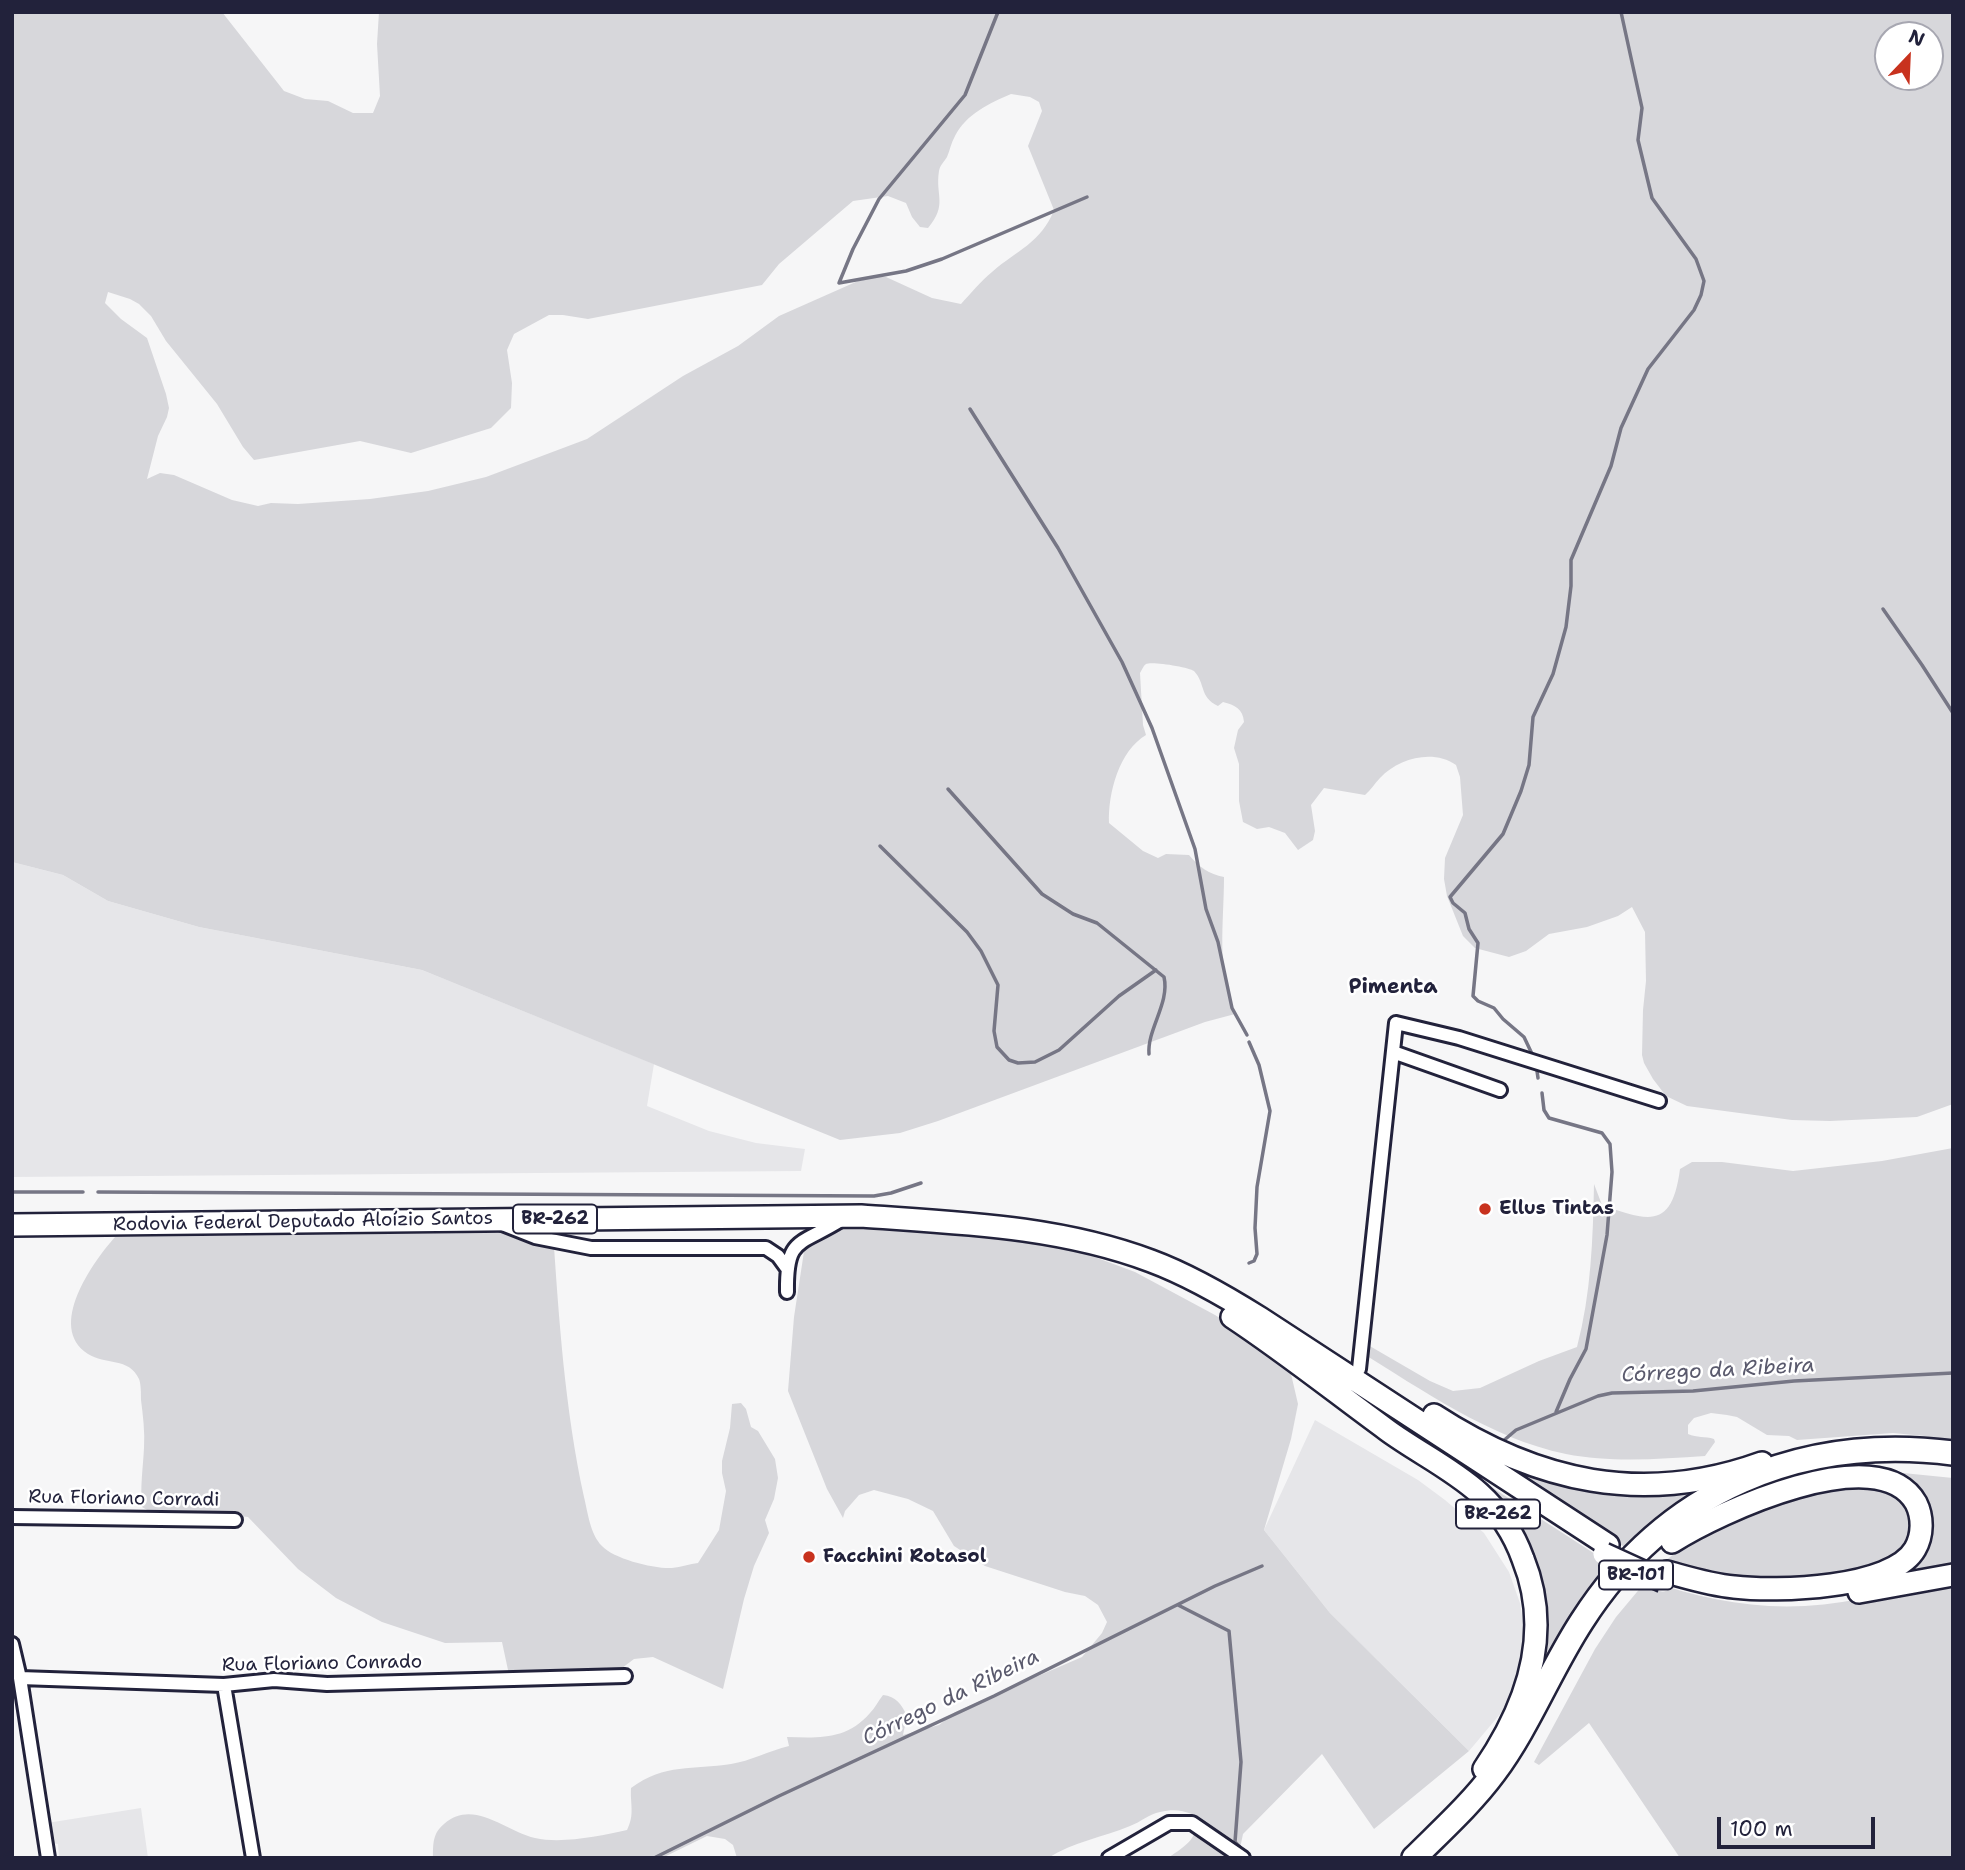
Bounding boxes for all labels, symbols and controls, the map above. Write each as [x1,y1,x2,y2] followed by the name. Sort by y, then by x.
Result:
[1874,21,1944,91] north arrow
[1905,24,1928,52] text: N
[1348,975,1438,1001] district label: Pimenta
[1499,1198,1614,1220] place label: Ellus Tintas
[1477,1201,1493,1217] marker: Ellus Tintas
[513,1204,597,1234] road number: BR-262
[113,1207,493,1237] street label: Rodovia Federal Deputado Aloízio Santos
[1621,1353,1815,1389] water label: Córrego da Ribeira
[28,1486,220,1512] street label: Rua Floriano Corradi
[1456,1499,1540,1528] road number: BR-262
[823,1546,986,1568] place label: Facchini Rotasol
[801,1549,817,1565] marker: Facchini Rotasol
[1599,1560,1673,1590] road number: BR-101
[859,1644,1043,1752] water label: Córrego da Ribeira
[222,1651,422,1677] street label: Rua Floriano Conrado
[1720,1804,1878,1848] scale bar
[1730,1815,1793,1843] text: 100 m

